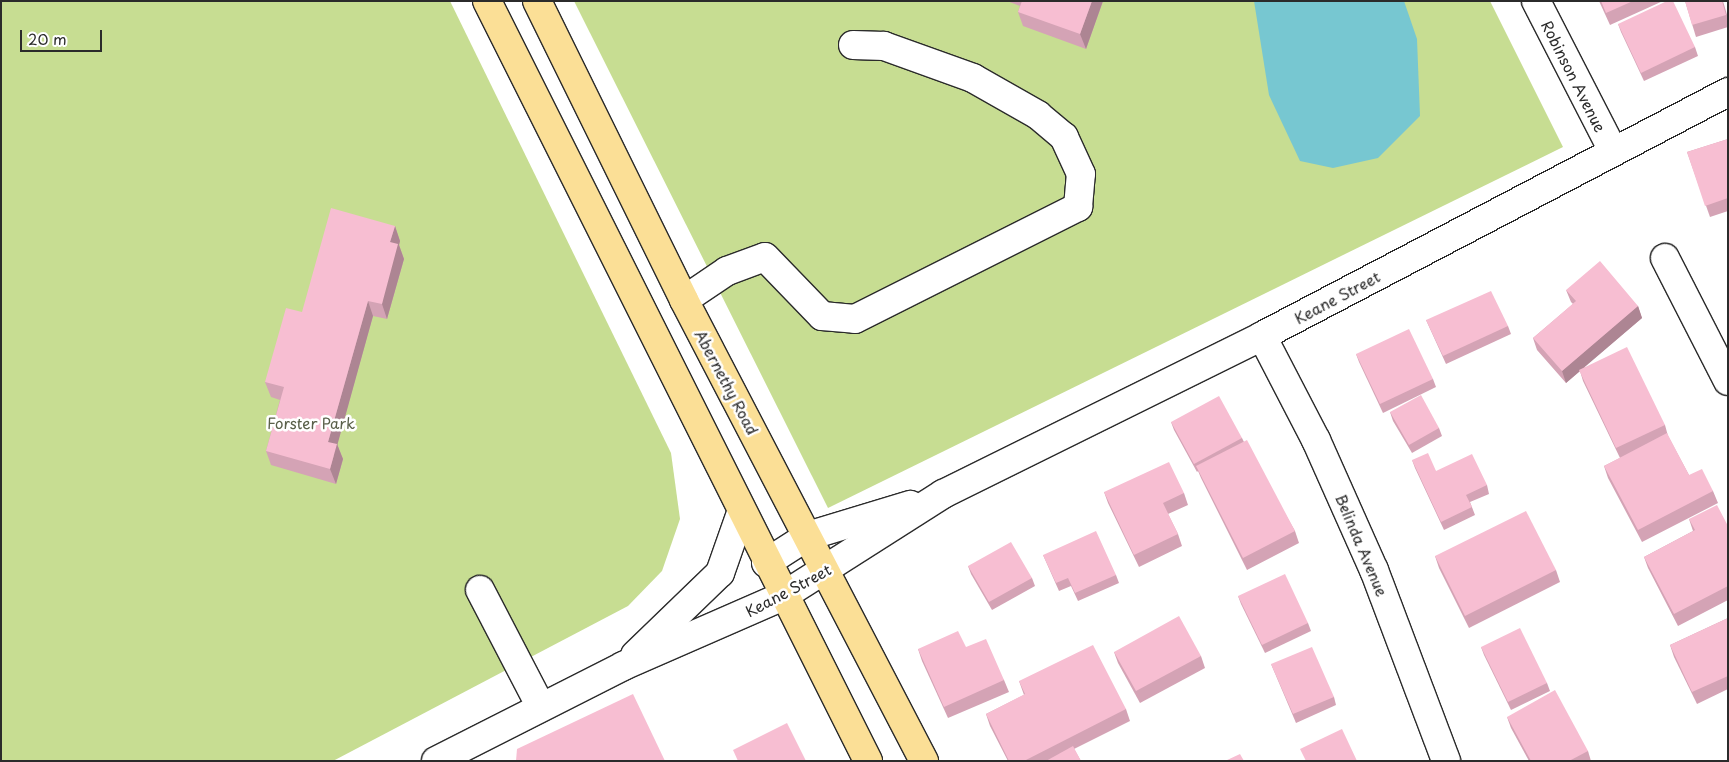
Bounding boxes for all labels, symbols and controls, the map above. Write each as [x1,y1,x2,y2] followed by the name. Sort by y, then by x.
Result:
[1539,18,1609,134] street label: Robinson Avenue
[22,20,105,52] scale bar
[28,27,67,50] text: 20 m
[1291,267,1383,327] street label: Keane Street
[691,326,763,438] street label: Abernethy Road
[266,414,356,432] park label: Forster Park
[1332,491,1392,599] street label: Belinda Avenue
[742,560,834,620] street label: Keane Street

